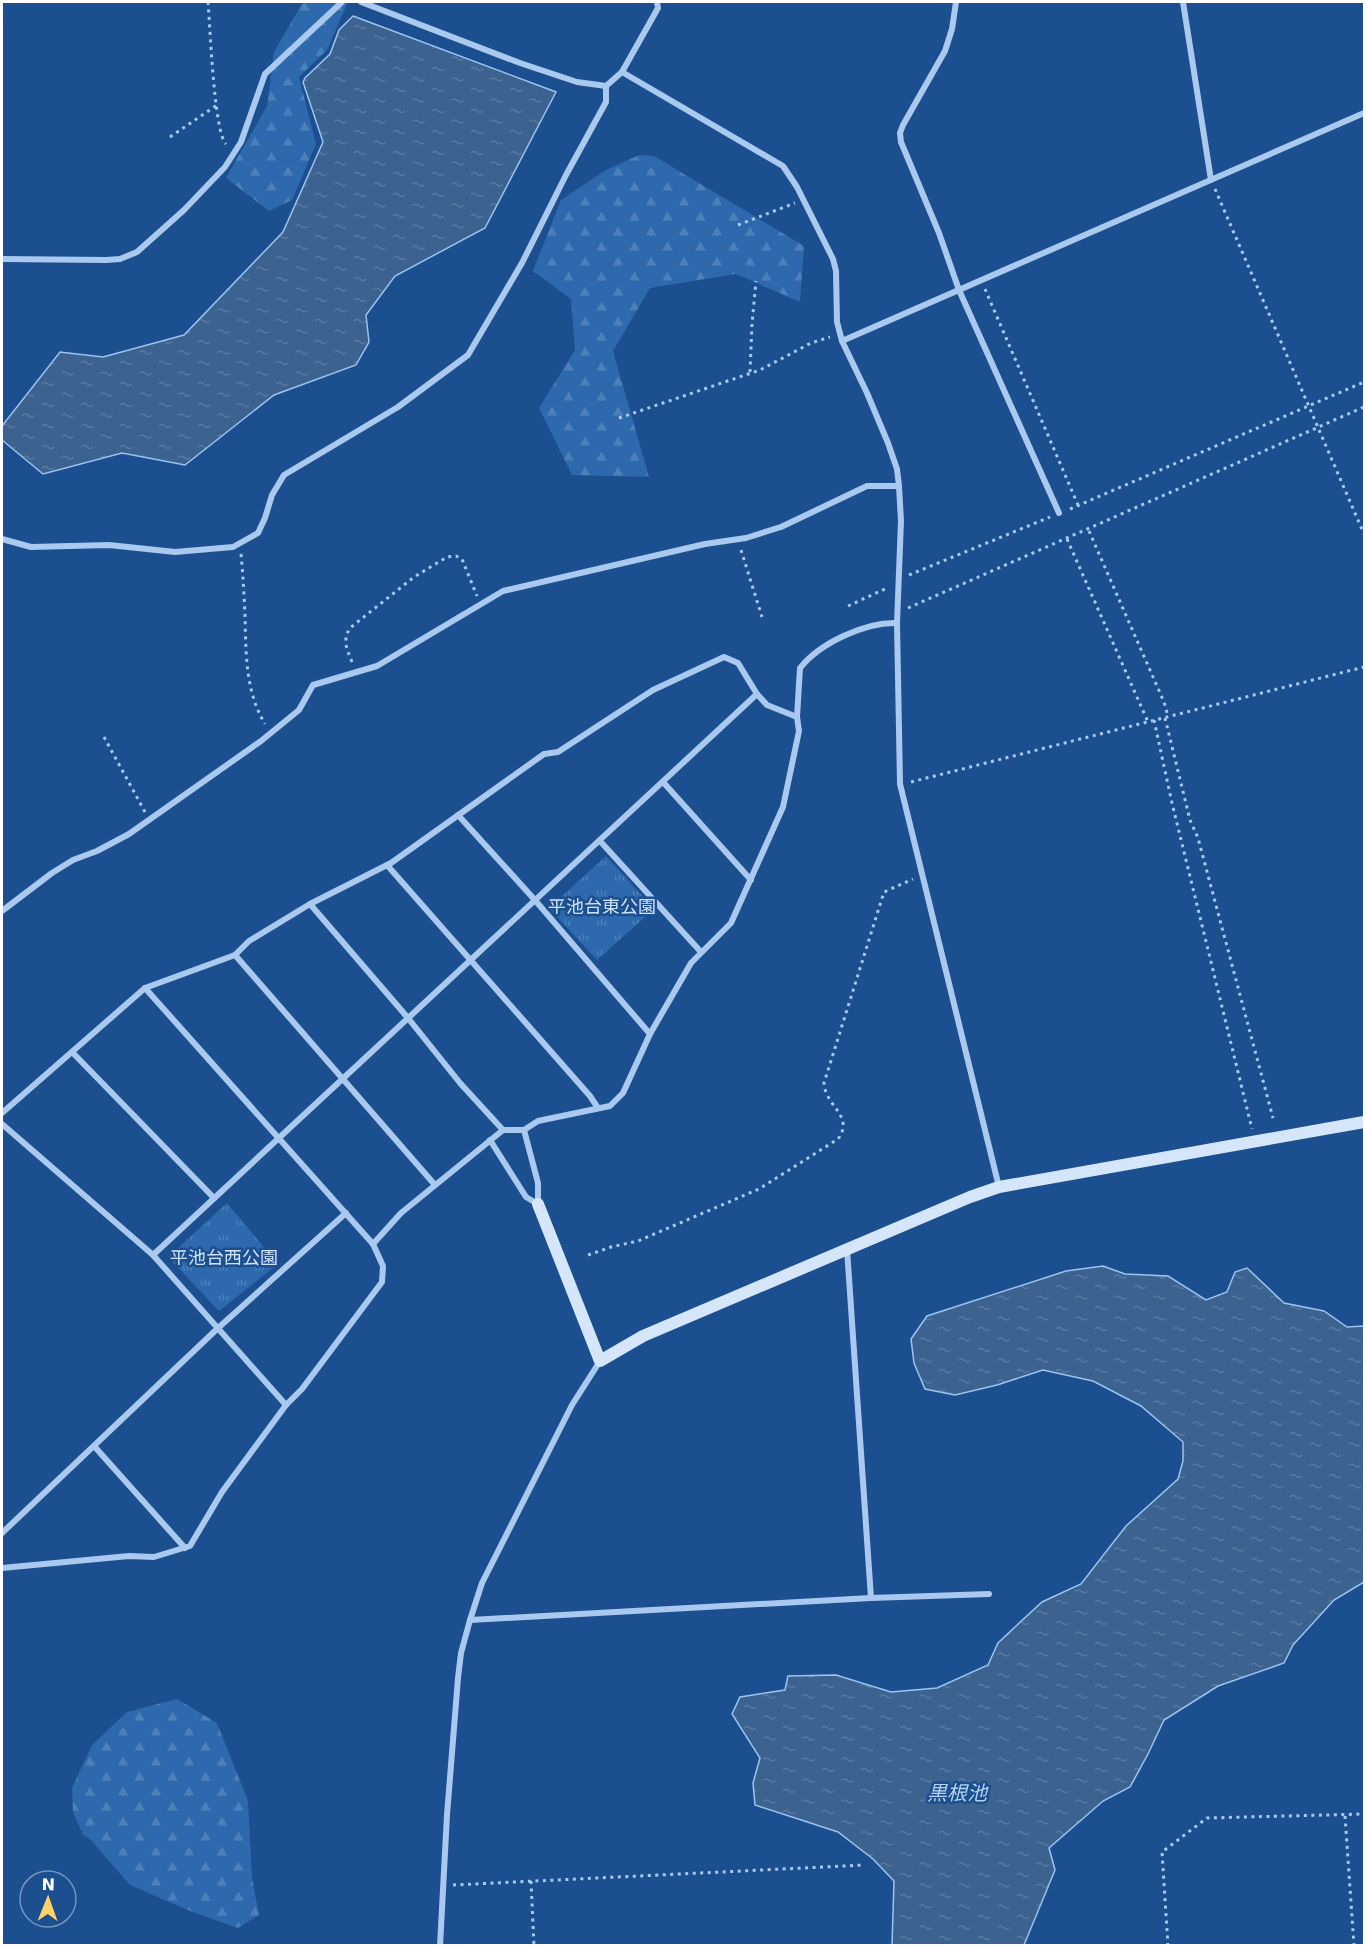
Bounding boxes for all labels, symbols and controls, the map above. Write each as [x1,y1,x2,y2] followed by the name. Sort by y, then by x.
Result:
[548,896,656,917] park label: 平池台東公園
[170,1247,278,1268] park label: 平池台西公園
[927,1781,989,1805] water label: 黒根池
[18,1869,78,1929] north arrow
[41,1875,55,1894] text: N

